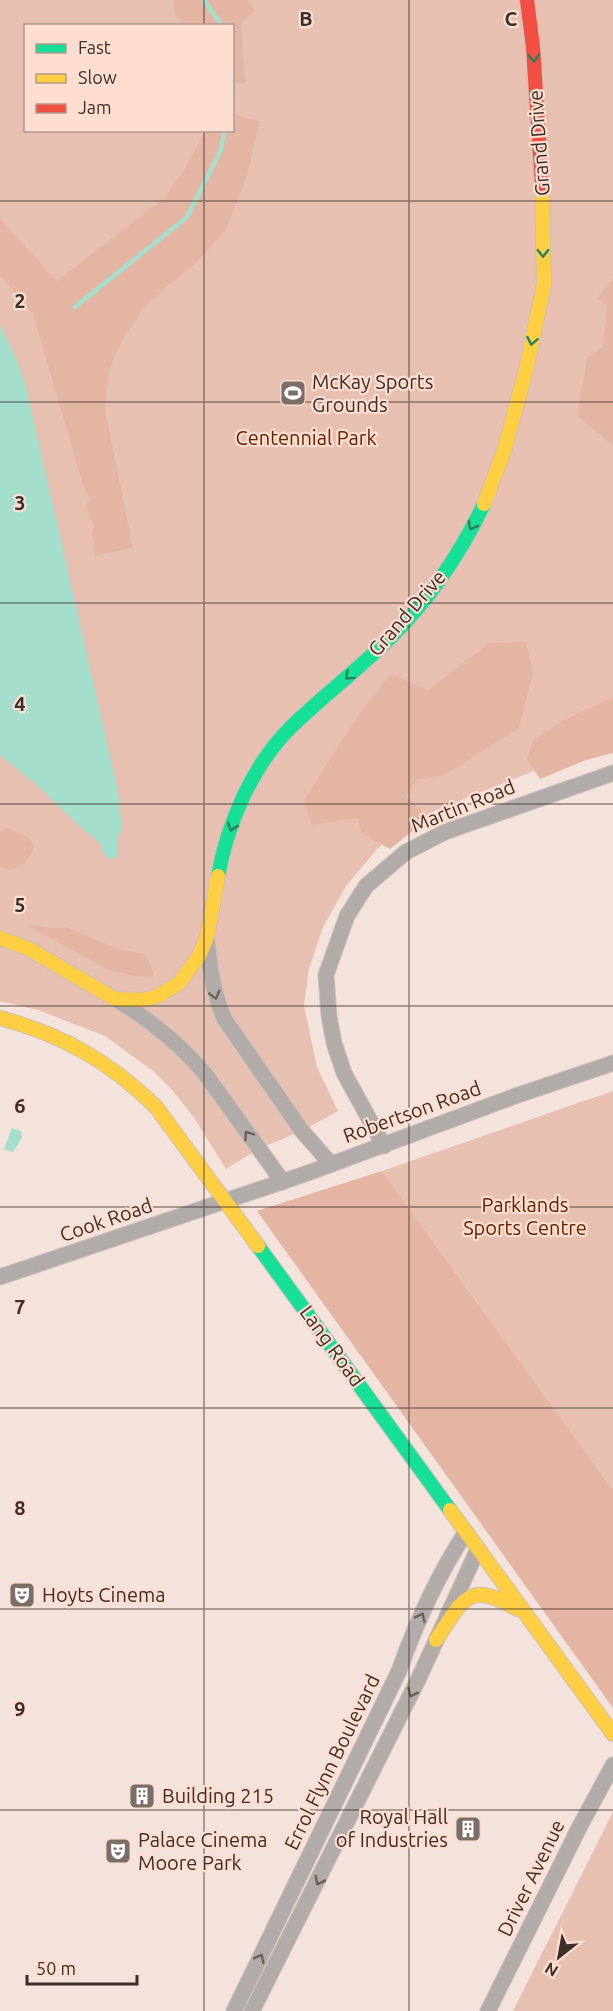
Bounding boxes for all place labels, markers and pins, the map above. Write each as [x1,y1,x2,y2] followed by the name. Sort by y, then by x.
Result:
[312,370,433,416] place label: McKay Sports Grounds
[278,378,308,408] sports icon: McKay Sports Grounds
[7,1580,37,1610] theatre icon: Hoyts Cinema
[42,1583,165,1606] place label: Hoyts Cinema
[127,1781,157,1811] building icon: Building 215
[162,1784,274,1807] place label: Building 215
[336,1805,448,1851] place label: Royal Hall of Industries
[453,1814,483,1844] building icon: Royal Hall of Industries
[138,1828,268,1874] place label: Palace Cinema Moore Park
[103,1836,133,1866] theatre icon: Palace Cinema Moore Park

